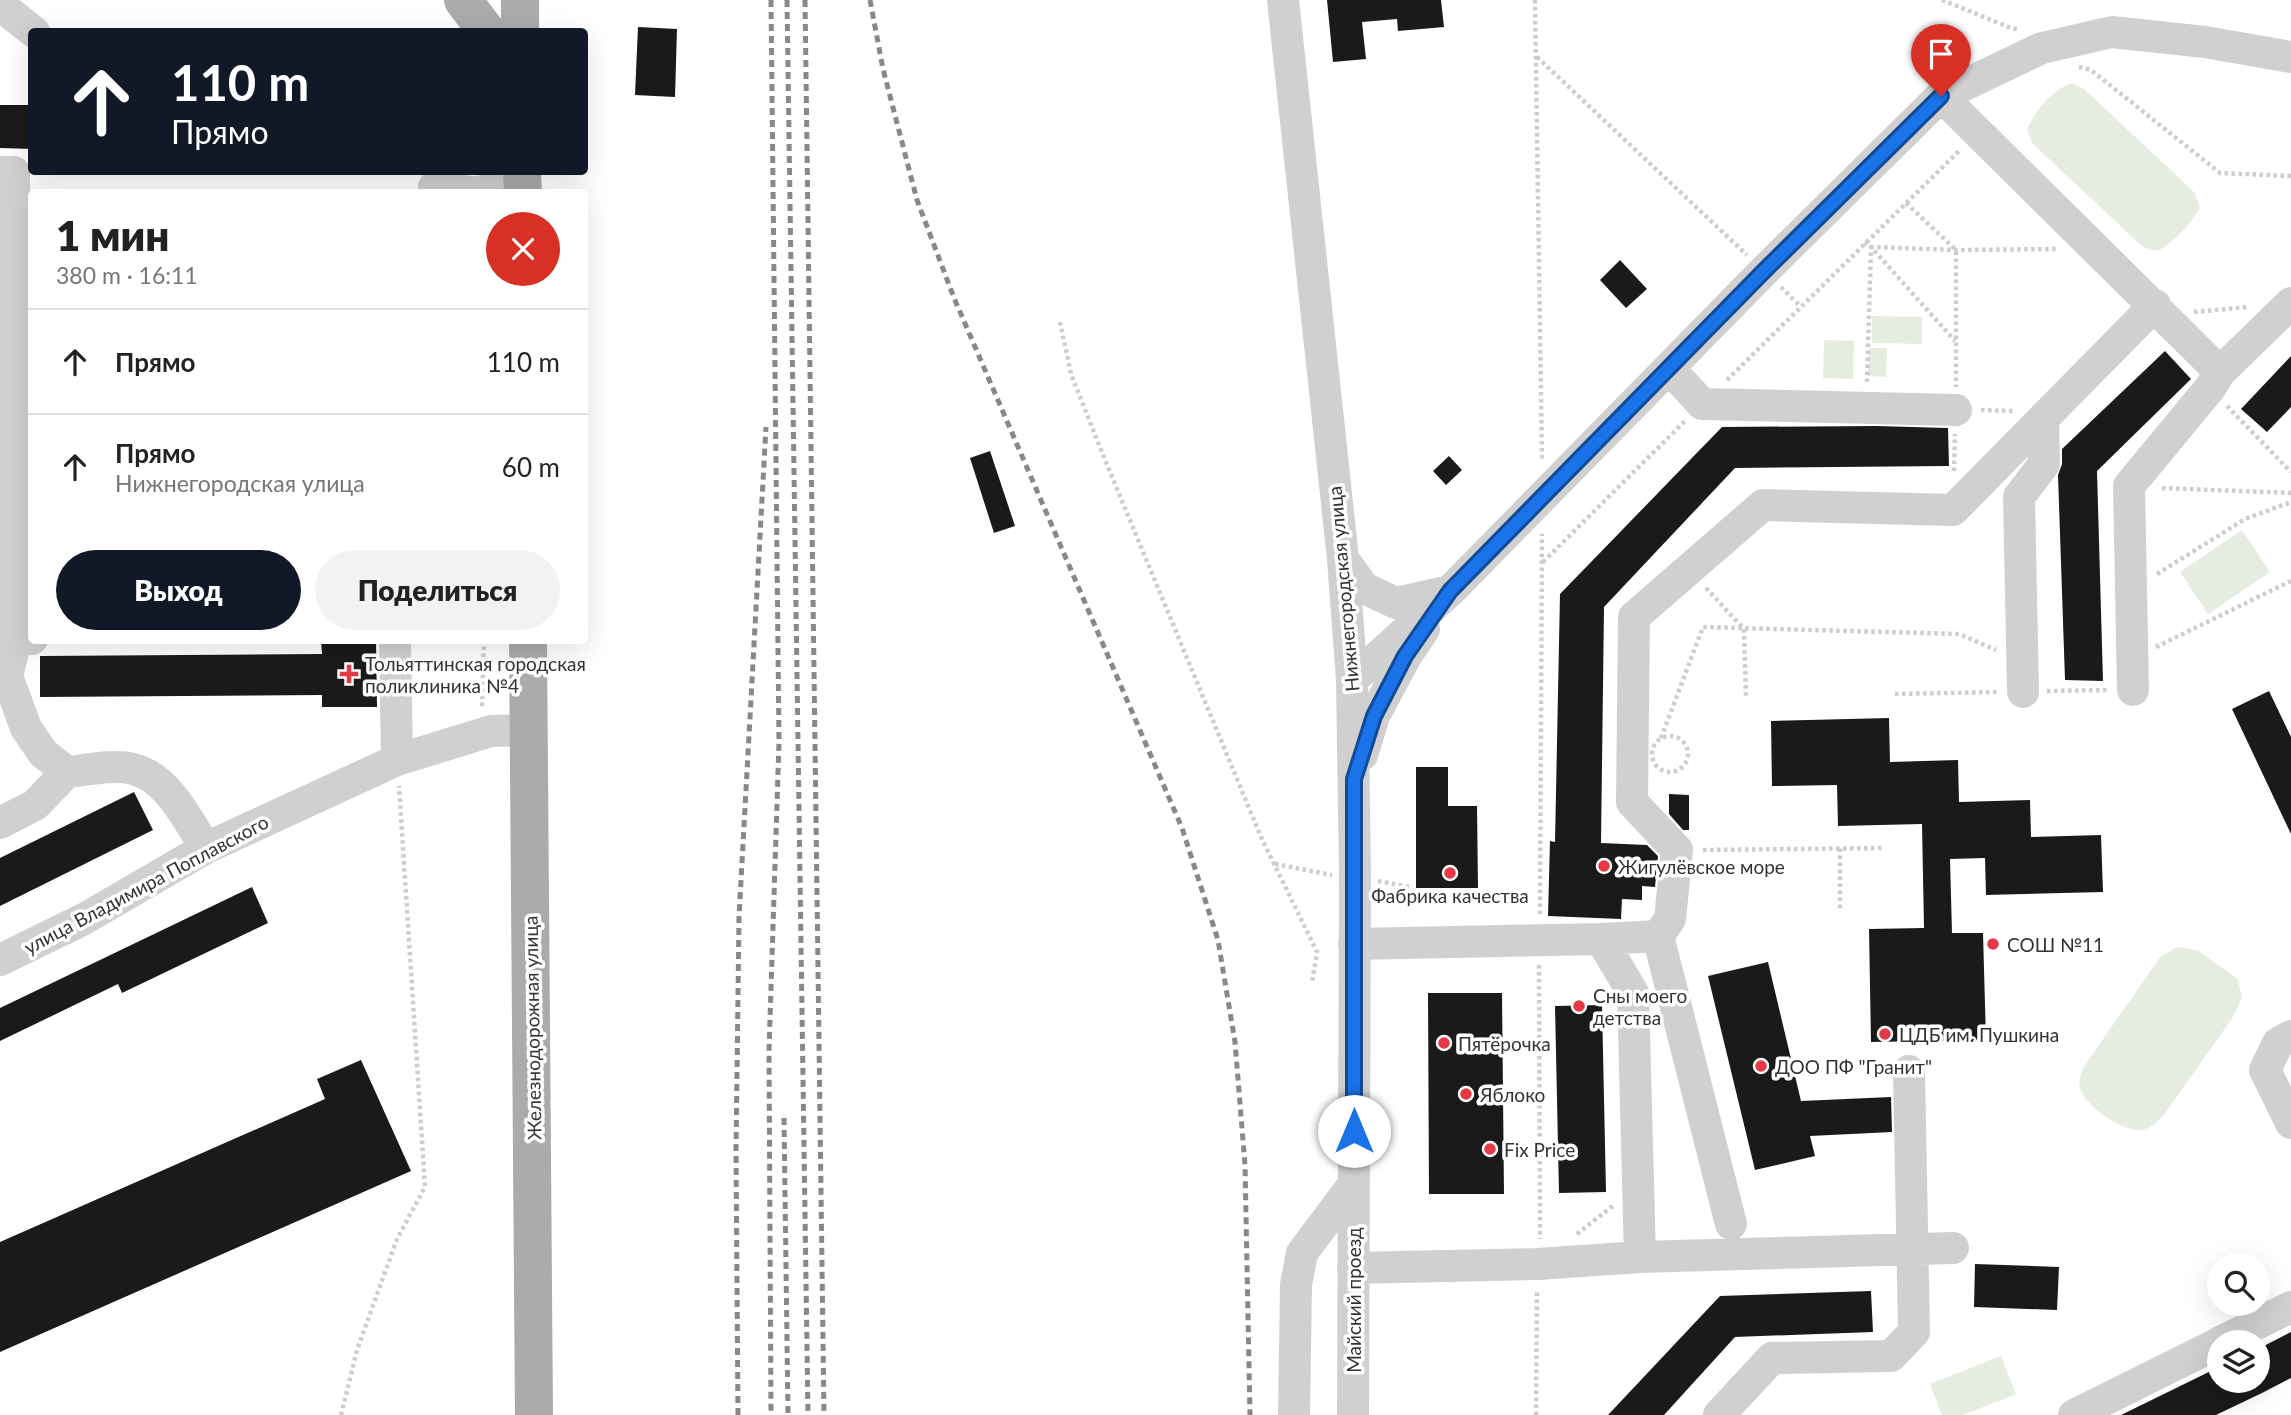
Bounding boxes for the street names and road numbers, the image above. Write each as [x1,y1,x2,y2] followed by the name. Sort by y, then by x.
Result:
[1323,485,1363,693] street label: Нижнегородская улица
[20,810,272,958] street label: улица Владимира Поплавского
[519,916,545,1140] street label: Железнодорожная улица
[1342,1227,1365,1373] street label: Майский проезд

